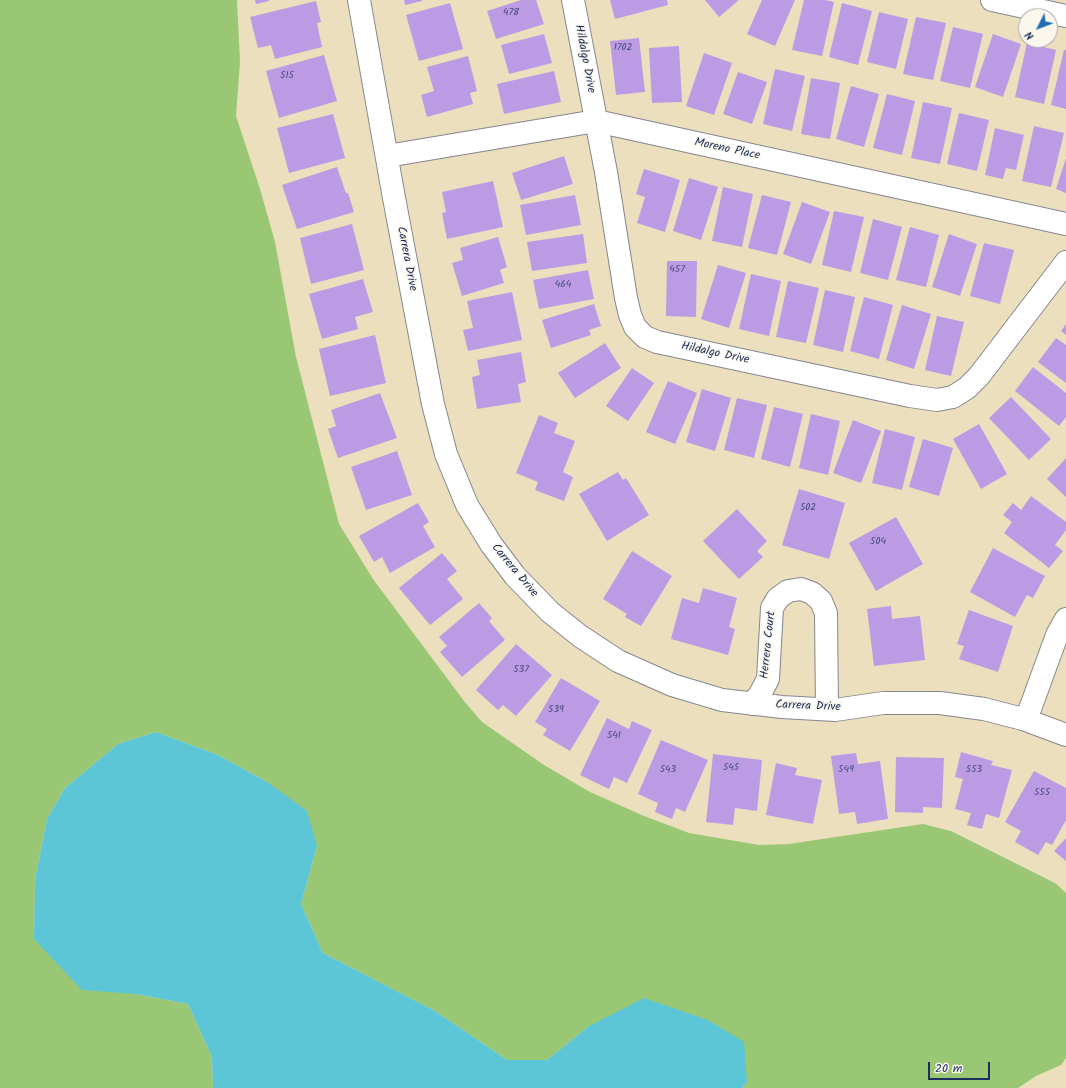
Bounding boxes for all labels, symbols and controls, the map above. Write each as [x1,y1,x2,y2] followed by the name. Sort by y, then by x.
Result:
[503,7,519,19] house number: 478
[1018,8,1058,48] north arrow
[570,24,598,94] street label: Hildalgo Drive
[1021,27,1039,44] text: N
[614,42,632,54] house number: 1702
[280,70,294,82] house number: 515
[693,136,761,164] street label: Moreno Place
[393,225,419,293] street label: Carrera Drive
[669,264,685,276] house number: 457
[555,279,571,291] house number: 464
[680,340,750,368] street label: Hildalgo Drive
[800,502,816,514] house number: 502
[870,536,886,548] house number: 504
[487,541,541,601] street label: Carrera Drive
[758,610,780,680] street label: Herrera Court
[513,664,529,676] house number: 537
[775,699,841,715] street label: Carrera Drive
[548,704,564,716] house number: 539
[607,730,621,742] house number: 541
[723,762,739,774] house number: 545
[660,764,676,776] house number: 543
[838,764,854,776] house number: 549
[966,764,982,776] house number: 553
[1034,787,1050,799] house number: 555
[930,1054,992,1080] scale bar
[935,1059,962,1078] text: 20 m

